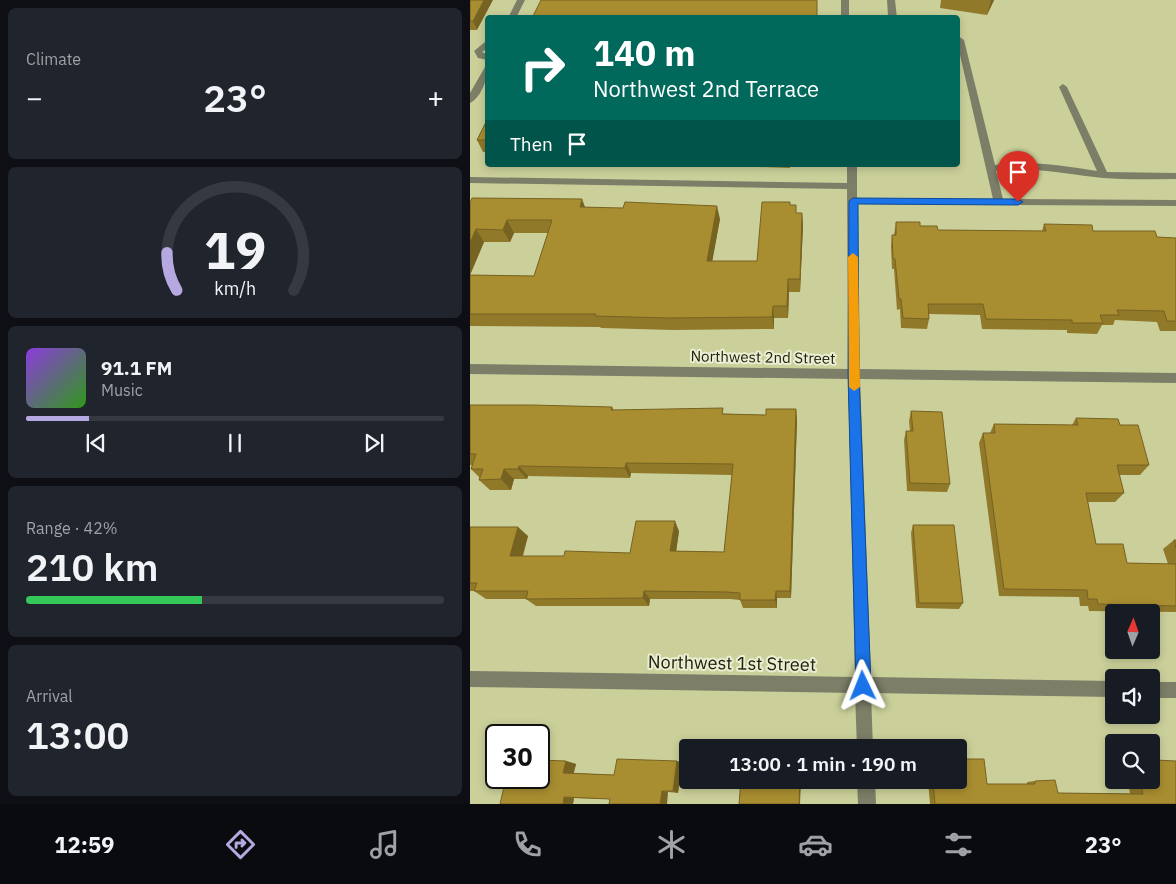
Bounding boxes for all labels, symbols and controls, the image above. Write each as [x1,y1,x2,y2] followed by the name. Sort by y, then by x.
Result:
[593,30,696,76] text: 140 m
[510,35,575,100] icon: right
[26,49,81,69] text: Climate
[203,73,267,122] text: 23°
[593,74,819,103] text: Northwest 2nd Terrace
[26,79,43,116] text: −
[427,79,444,116] text: +
[563,130,591,158] icon: arrive
[510,132,553,156] text: Then
[997,151,1039,202] pin
[1004,158,1032,186] icon: arrive
[204,216,266,283] text: 19
[214,277,256,300] text: km/h
[690,346,836,368] street label: Northwest 2nd Street
[101,356,172,380] text: 91.1 FM
[101,380,143,400] text: Music
[82,429,110,457] icon: previous
[221,429,249,457] icon: pause
[360,429,388,457] icon: next
[26,518,118,538] text: Range · 42%
[26,542,158,591] text: 210 km
[1105,604,1160,659] north arrow
[1105,604,1160,789] map controls
[648,650,816,676] street label: Northwest 1st Street
[836,659,888,711] position arrow
[1105,669,1160,724] button: sound
[26,686,73,706] text: Arrival
[26,710,129,759] text: 13:00
[485,724,550,789] speed limit sign: 30
[1105,734,1160,789] button: search
[729,752,917,776] text: 13:00 · 1 min · 190 m
[223,827,258,862] icon: directions
[367,827,402,862] icon: music
[510,827,545,862] icon: phone
[654,827,689,862] icon: climate
[798,827,833,862] icon: car
[941,827,976,862] icon: filters
[54,830,114,859] text: 12:59
[1085,830,1122,859] text: 23°

